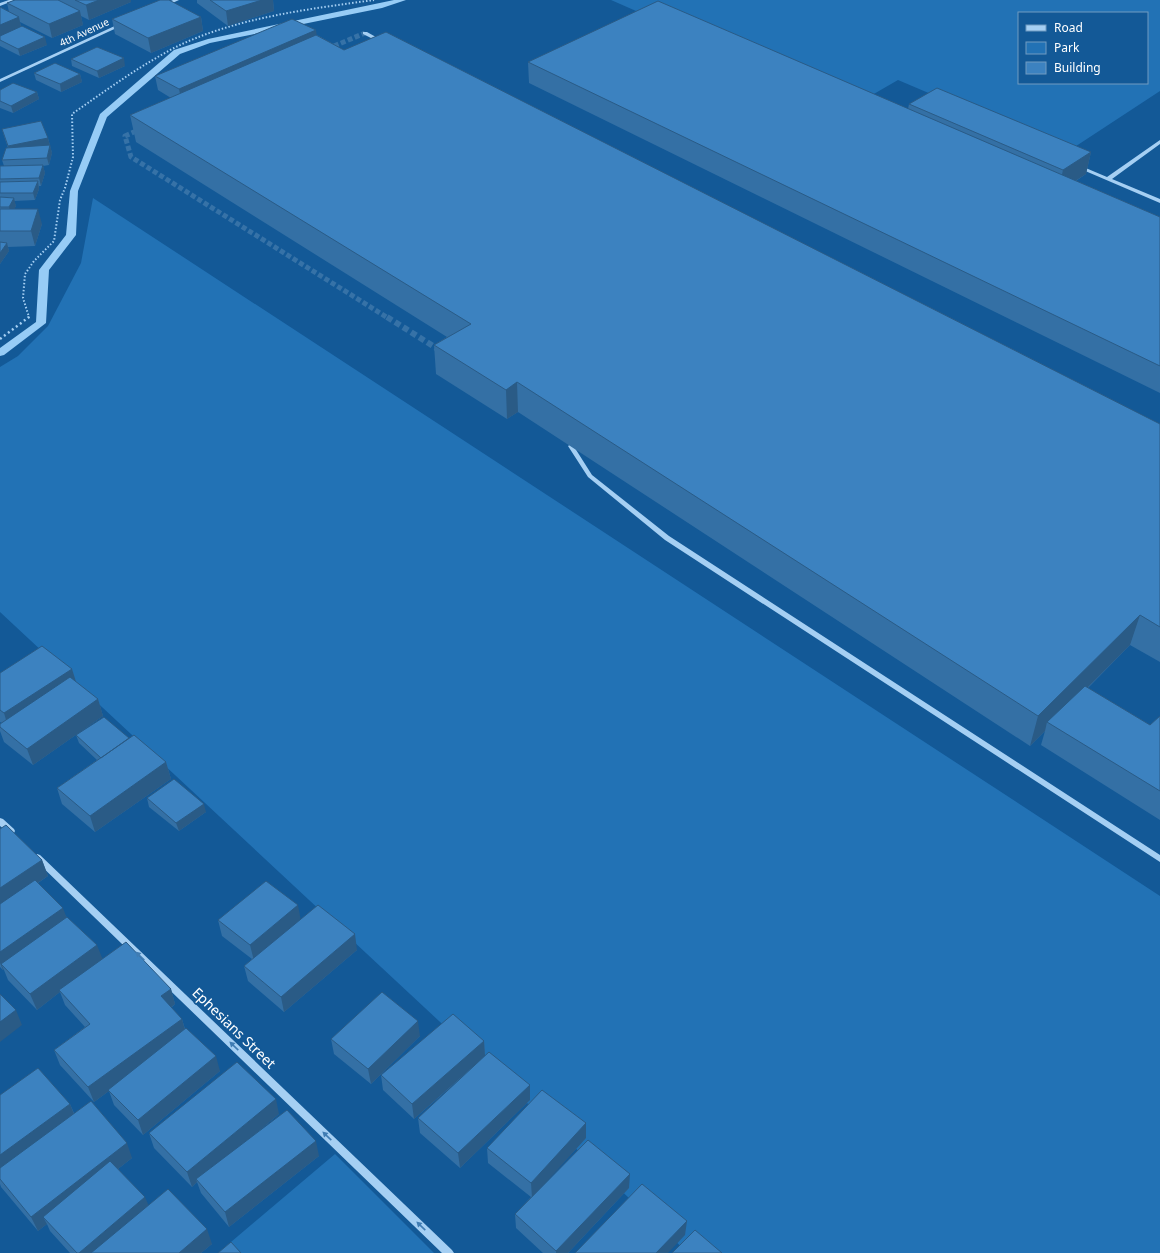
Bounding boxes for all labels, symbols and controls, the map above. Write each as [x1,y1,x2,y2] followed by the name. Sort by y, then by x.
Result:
[1018,12,1148,84] legend
[57,14,111,50] street label: 4th Avenue
[1054,19,1083,36] text: Road
[1054,39,1080,56] text: Park
[1054,59,1101,76] text: Building
[135,951,145,960] one-way arrow
[188,983,280,1072] street label: Ephesians Street
[229,1041,239,1051] one-way arrow
[322,1131,332,1141] one-way arrow
[416,1221,426,1231] one-way arrow

